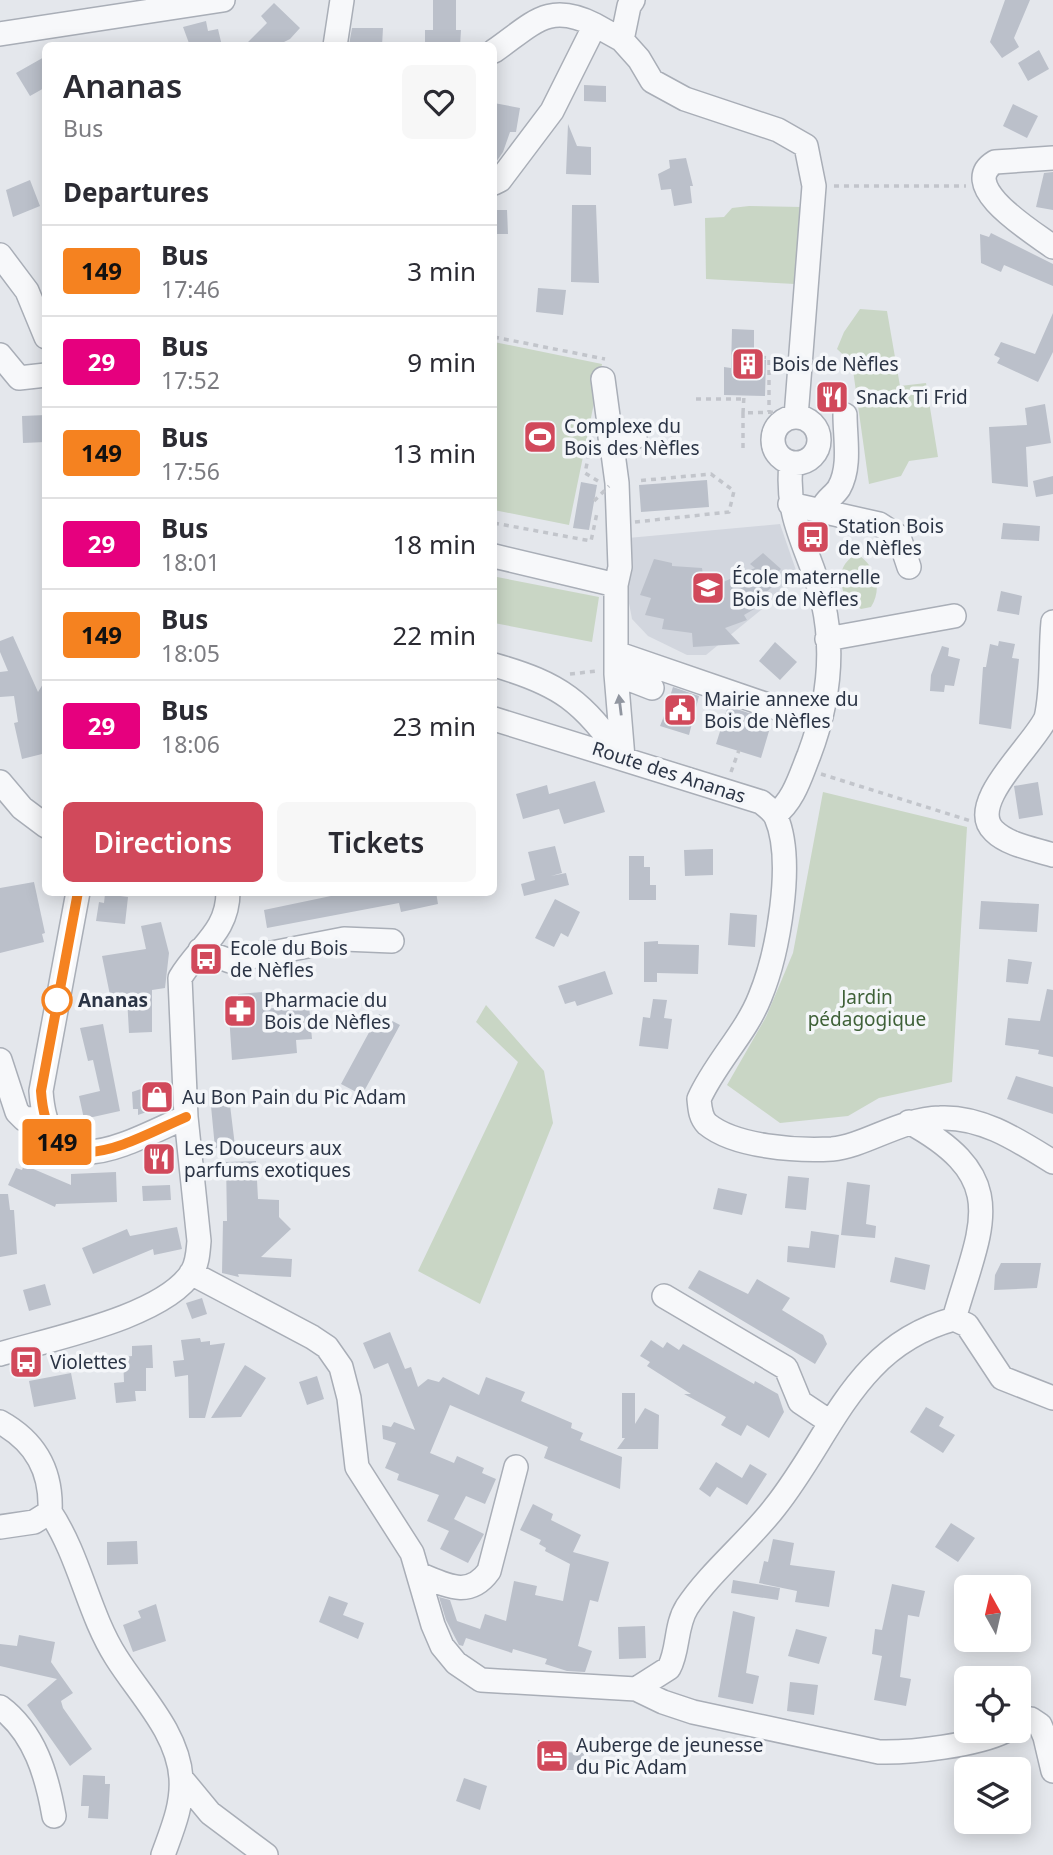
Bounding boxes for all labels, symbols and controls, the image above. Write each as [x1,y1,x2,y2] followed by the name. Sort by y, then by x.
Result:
[63,63,182,108] text: Ananas
[402,65,476,139] button: heart
[63,112,103,144] text: Bus
[63,174,209,210] text: Departures
[161,237,208,273] text: Bus
[407,253,476,289] text: 3 min
[81,254,122,287] text: 149
[161,273,220,305] text: 17:46
[161,328,208,364] text: Bus
[407,344,476,380] text: 9 min
[88,345,115,378] text: 29
[729,345,767,383] building icon: Bois de Nèfles
[772,351,899,377] place label: Bois de Nèfles
[161,364,220,396] text: 17:52
[813,378,851,416] restaurant icon: Snack Ti Frid
[856,384,968,410] place label: Snack Ti Frid
[564,413,700,461] place label: Complexe du Bois des Nèfles
[521,418,559,456] sports icon: Complexe du Bois des Nèfles
[161,419,208,455] text: Bus
[392,435,476,471] text: 13 min
[81,436,122,469] text: 149
[161,455,220,487] text: 17:56
[161,510,208,546] text: Bus
[838,513,944,561] place label: Station Bois de Nèfles
[794,518,832,556] bus stop icon: Station Bois de Nèfles
[392,526,476,562] text: 18 min
[88,527,115,560] text: 29
[161,546,220,578] text: 18:01
[732,564,881,612] place label: École maternelle Bois de Nèfles
[689,569,727,607] school or university icon: École maternelle Bois de Nèfles
[161,601,208,637] text: Bus
[392,617,476,653] text: 22 min
[81,618,122,651] text: 149
[161,637,220,669] text: 18:05
[704,686,858,734] place label: Mairie annexe du Bois de Nèfles
[661,691,699,729] public building icon: Mairie annexe du Bois de Nèfles
[161,692,208,728] text: Bus
[614,694,625,716] one-way arrow
[392,708,476,744] text: 23 min
[88,709,115,742] text: 29
[161,728,220,760] text: 18:06
[589,735,749,809] street label: Route des Ananas
[63,802,263,882] button: Directions
[277,802,476,882] button: Tickets
[230,935,348,983] place label: Ecole du Bois de Nèfles
[187,940,225,978] bus stop icon: Ecole du Bois de Nèfles
[808,984,926,1032] park label: Jardin pédagogique
[42,985,72,1015] marker: Ananas
[78,987,148,1013] place label: Ananas
[264,987,391,1035] place label: Pharmacie du Bois de Nèfles
[221,992,259,1030] pharmacy icon: Pharmacie du Bois de Nèfles
[138,1078,176,1116] shop icon: Au Bon Pain du Pic Adam
[182,1084,406,1110] place label: Au Bon Pain du Pic Adam
[17,1119,97,1165] line badge: 149
[36,1125,78,1158] text: 149
[184,1135,351,1183] place label: Les Douceurs aux parfums exotiques
[140,1140,178,1178] restaurant icon: Les Douceurs aux parfums exotiques
[7,1343,45,1381] bus stop icon: Violettes
[50,1349,127,1375] place label: Violettes
[954,1575,1031,1652] north arrow
[954,1575,1031,1834] map controls
[954,1666,1031,1743] button: locate
[576,1732,763,1780] place label: Auberge de jeunesse du Pic Adam
[533,1737,571,1775] hotel icon: Auberge de jeunesse du Pic Adam
[954,1757,1031,1834] button: layers

